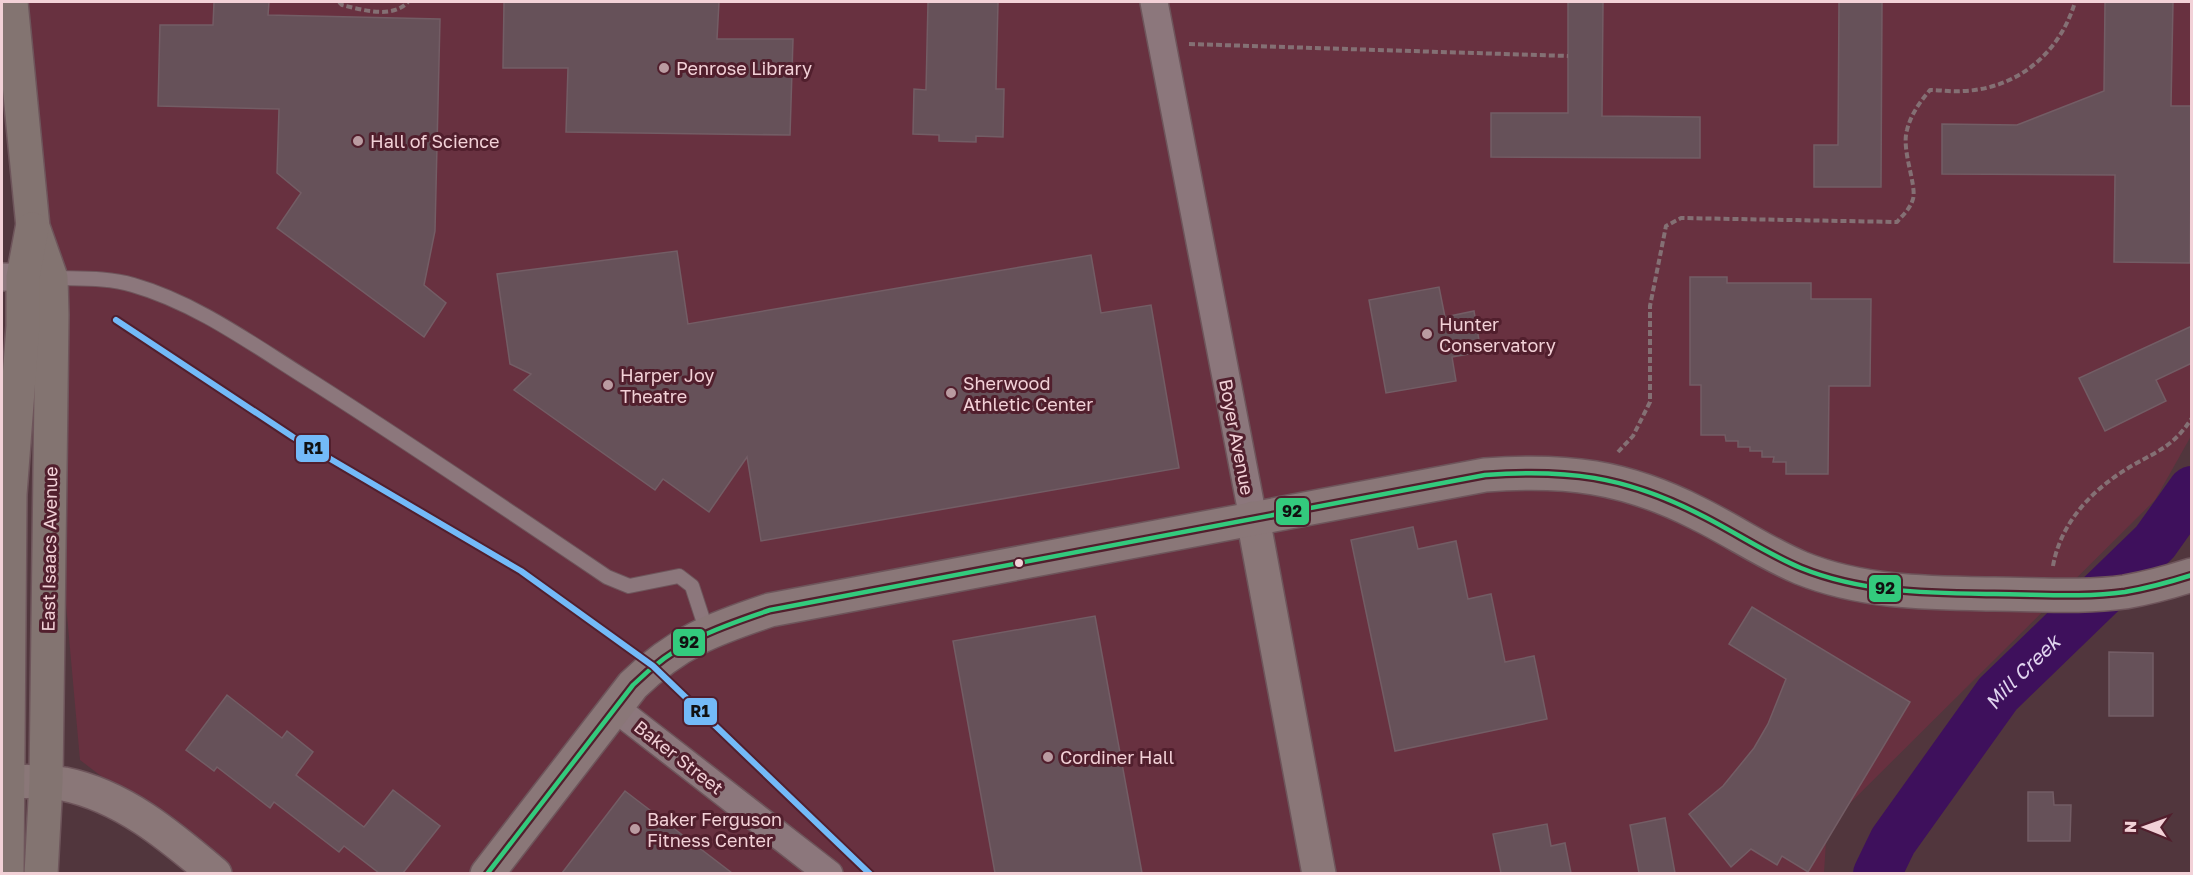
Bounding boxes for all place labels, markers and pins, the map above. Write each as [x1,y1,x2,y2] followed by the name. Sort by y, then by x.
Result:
[676,57,812,79] place label: Penrose Library
[657,61,671,75] marker: Penrose Library
[370,130,499,152] place label: Hall of Science
[351,134,365,148] marker: Hall of Science
[1439,313,1556,356] place label: Hunter Conservatory
[1420,327,1434,341] marker: Hunter Conservatory
[620,364,714,407] place label: Harper Joy Theatre
[963,372,1093,415] place label: Sherwood Athletic Center
[601,378,615,392] marker: Harper Joy Theatre
[944,386,958,400] marker: Sherwood Athletic Center
[1013,557,1025,569] unlabelled marker
[1060,746,1174,768] place label: Cordiner Hall
[1041,750,1055,764] marker: Cordiner Hall
[647,808,782,851] place label: Baker Ferguson Fitness Center
[628,822,642,836] marker: Baker Ferguson Fitness Center

